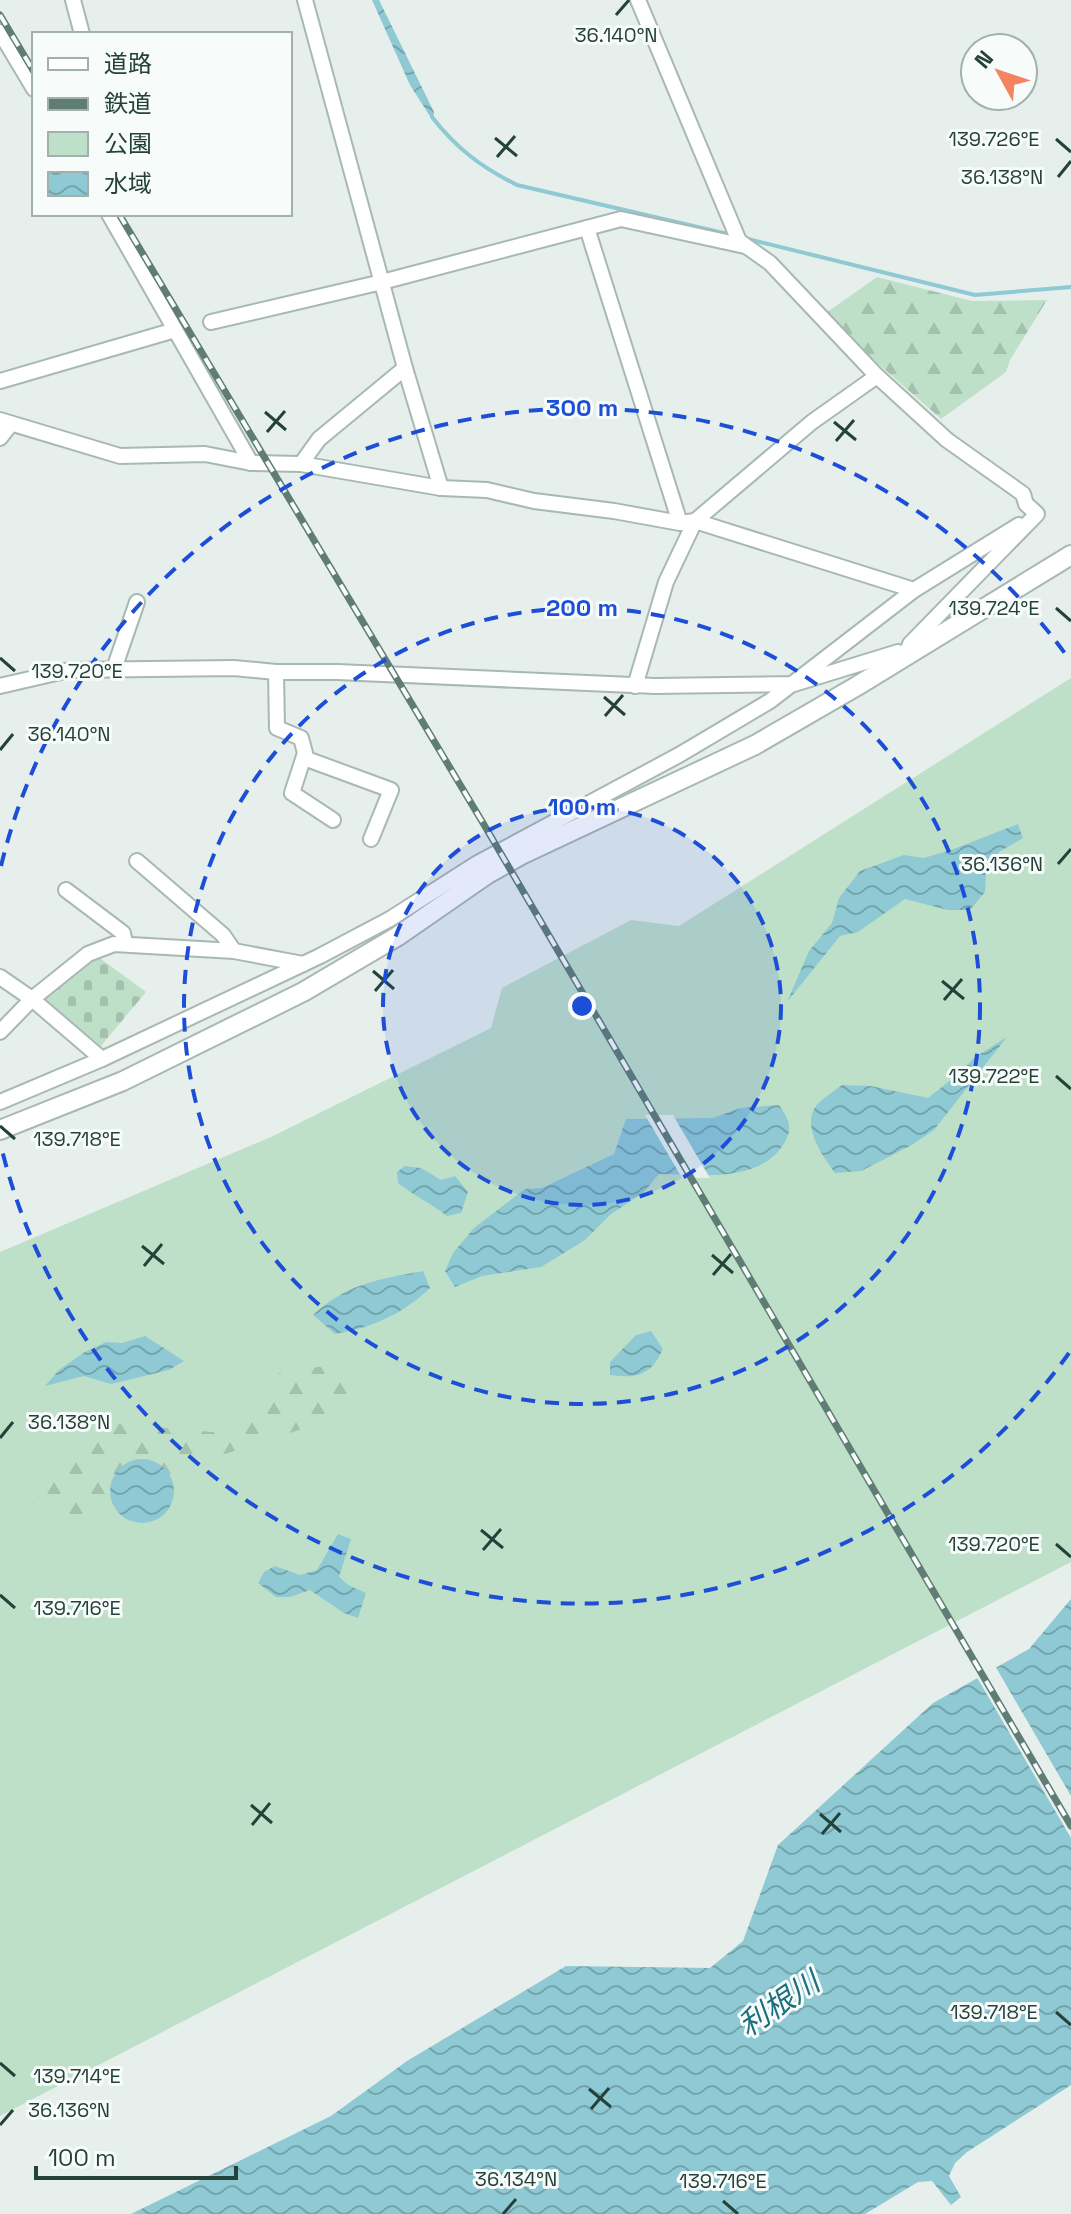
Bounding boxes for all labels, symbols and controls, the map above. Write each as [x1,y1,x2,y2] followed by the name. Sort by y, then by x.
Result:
[574,22,658,48] text: 36.140°N
[32,32,292,216] legend
[959,32,1039,112] north arrow
[968,44,999,74] text: N
[104,48,152,79] text: 道路
[104,88,152,119] text: 鉄道
[948,126,1040,152] text: 139.726°E
[104,128,152,159] text: 公園
[961,164,1043,190] text: 36.138°N
[104,168,152,199] text: 水域
[546,392,618,423] text: 300 m
[546,592,618,623] text: 200 m
[949,595,1039,621] text: 139.724°E
[31,658,123,684] text: 139.720°E
[27,721,111,747] text: 36.140°N
[548,791,616,822] text: 100 m
[961,851,1043,877] text: 36.136°N
[568,992,596,1020] centre of rings
[949,1063,1039,1089] text: 139.722°E
[33,1126,121,1152] text: 139.718°E
[28,1409,110,1435] text: 36.138°N
[948,1531,1040,1557] text: 139.720°E
[33,1595,121,1621] text: 139.716°E
[731,1961,829,2045] water label: 利根川
[950,1999,1038,2025] text: 139.718°E
[33,2063,121,2089] text: 139.714°E
[28,2097,110,2123] text: 36.136°N
[36,2130,236,2180] scale bar
[48,2142,116,2173] text: 100 m
[475,2166,557,2192] text: 36.134°N
[679,2168,767,2194] text: 139.716°E

